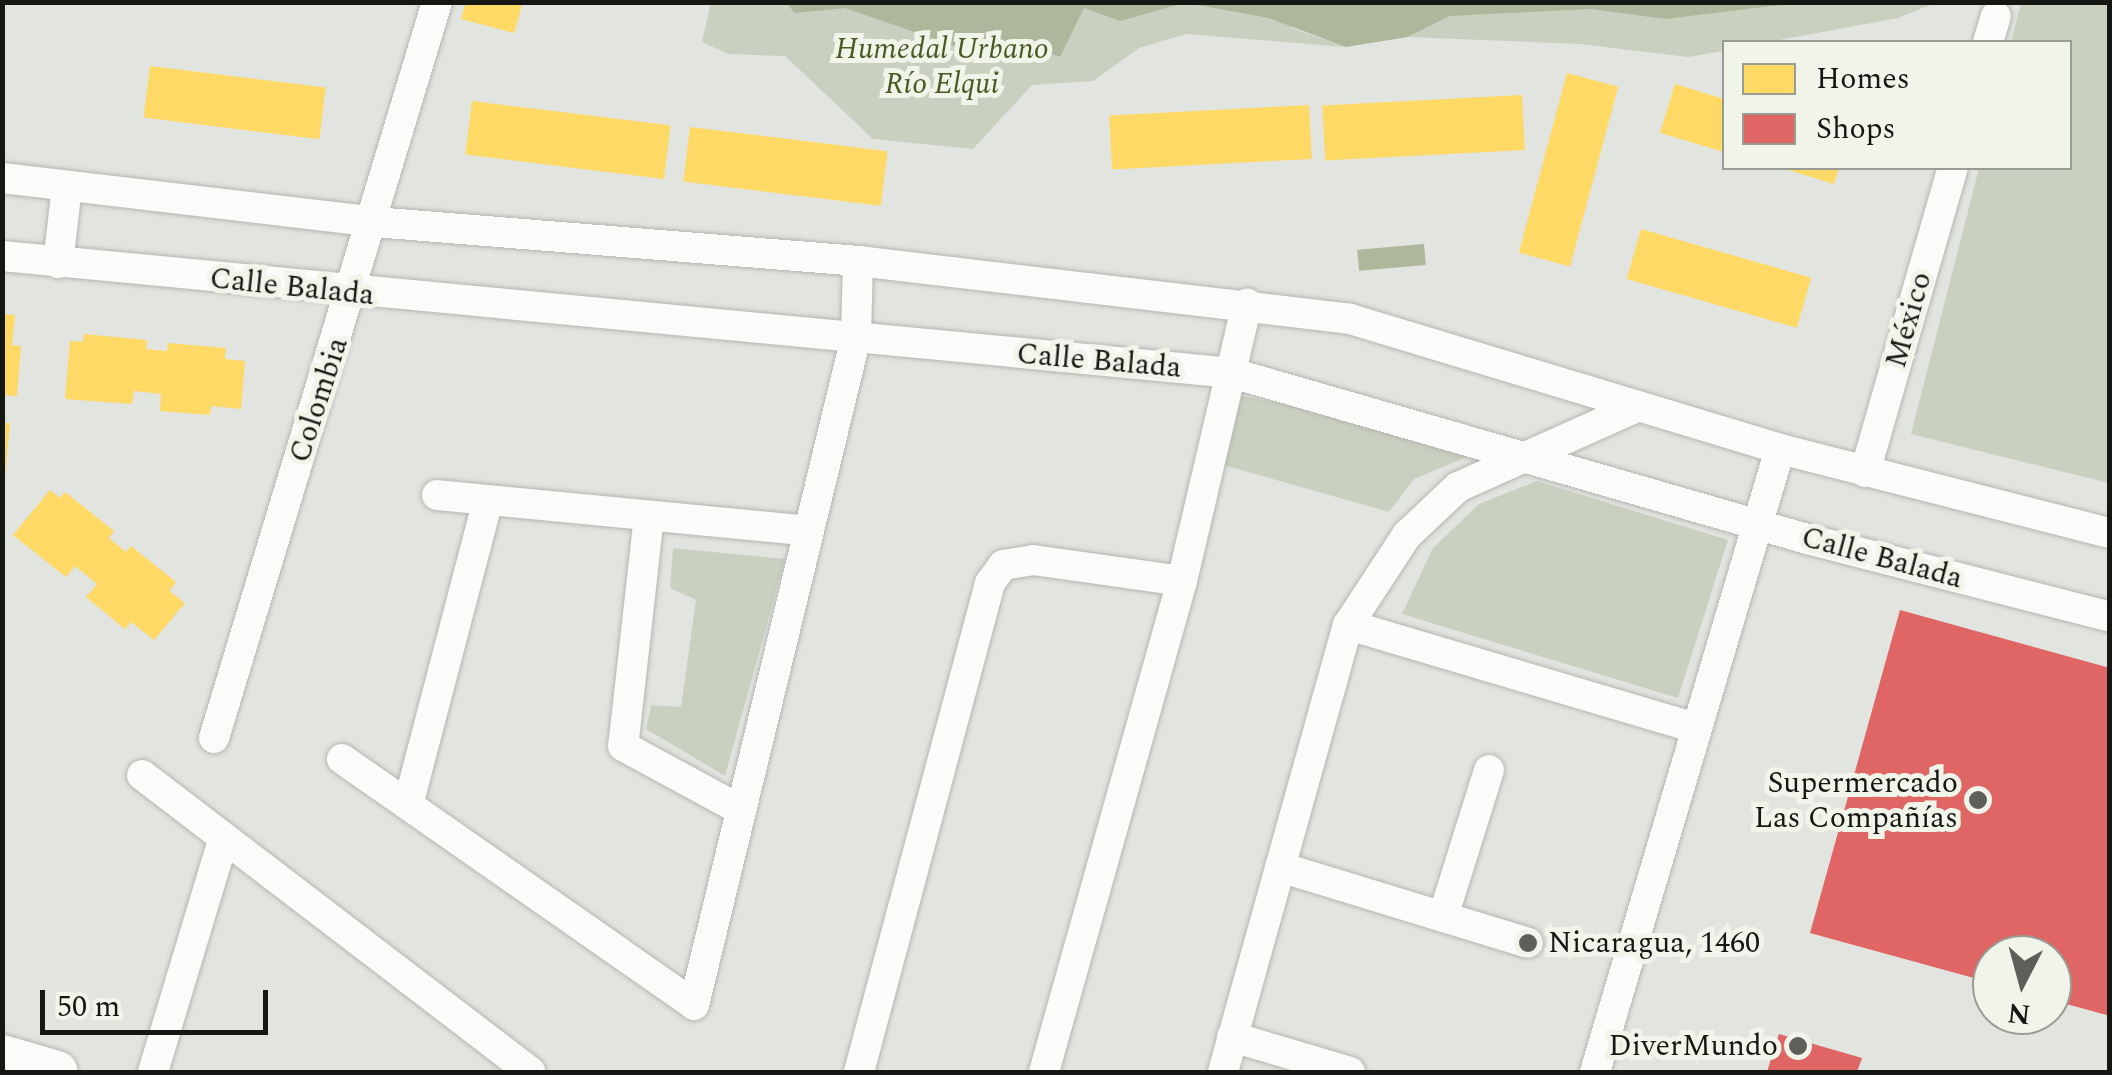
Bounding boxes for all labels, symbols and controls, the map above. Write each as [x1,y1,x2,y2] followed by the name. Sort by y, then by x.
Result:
[835,31,1049,102] park label: Humedal Urbano Río Elqui
[1722,40,2072,170] legend
[1816,56,1910,102] text: Homes
[1816,106,1896,152] text: Shops
[208,260,376,314] street label: Calle Balada
[1878,268,1940,372] street label: México
[282,333,356,467] street label: Colombia
[1015,336,1183,386] street label: Calle Balada
[1798,519,1966,597] street label: Calle Balada
[1754,765,1958,836] place label: Supermercado Las Compañías
[1967,789,1989,811] marker: Supermercado Las Compañías
[1548,925,1760,961] place label: Nicaragua, 1460
[1517,932,1539,954] marker: Nicaragua, 1460
[1972,935,2072,1035] north arrow
[45,970,272,1032] scale bar
[57,984,120,1030] text: 50 m
[2005,991,2033,1036] text: N
[1609,1028,1778,1064] place label: DiverMundo
[1787,1035,1809,1057] marker: DiverMundo

